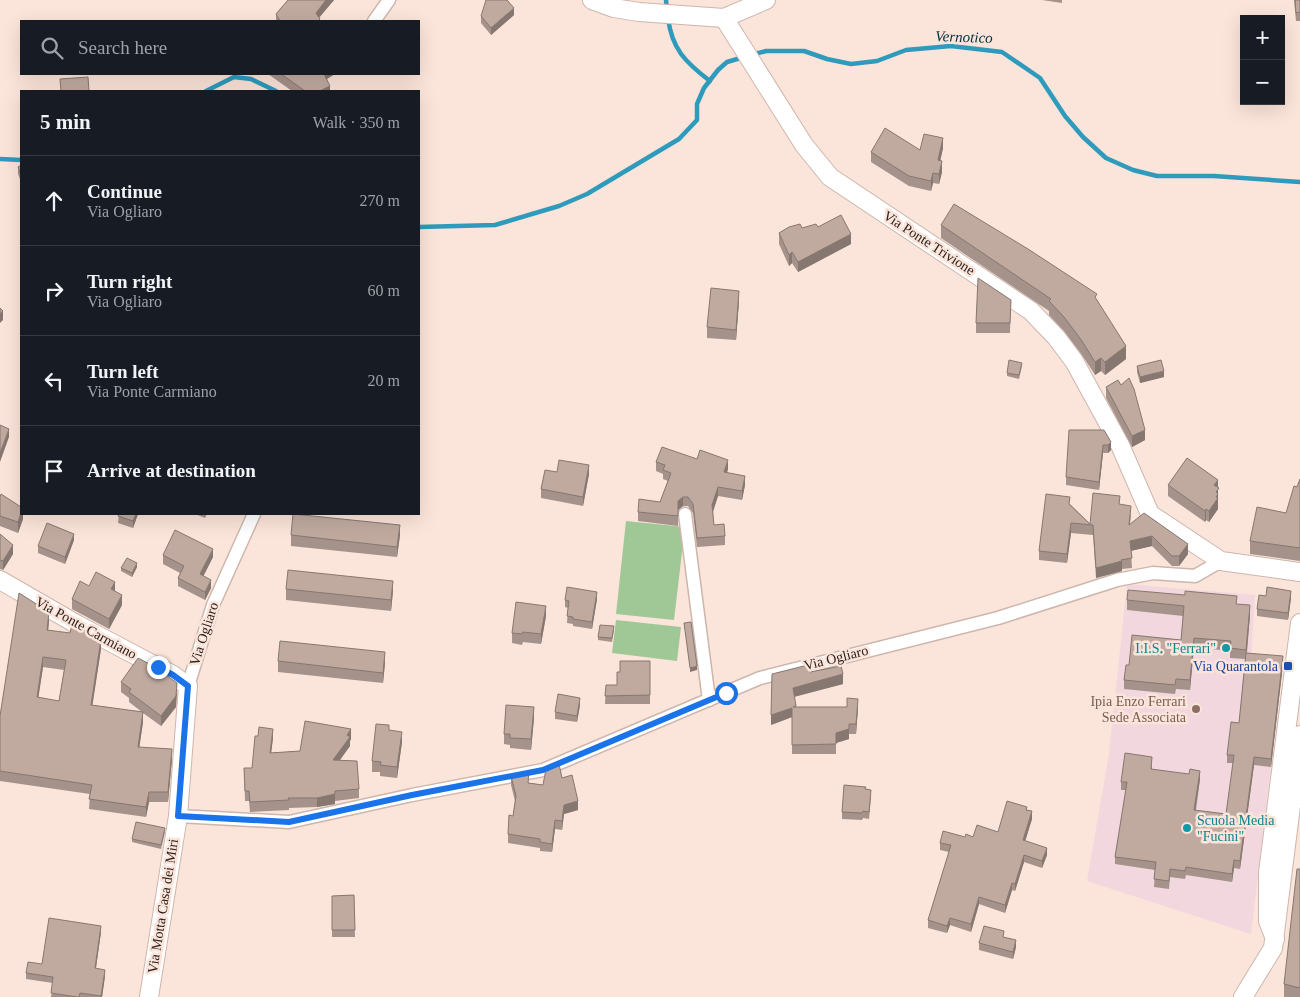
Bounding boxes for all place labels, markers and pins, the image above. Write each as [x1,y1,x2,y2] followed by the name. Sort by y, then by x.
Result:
[1135,641,1216,656] place label: I.I.S. "Ferrari"
[1220,642,1232,654] marker: I.I.S. "Ferrari"
[1193,659,1279,674] place label: Via Quarantola
[1282,660,1294,672] marker: Via Quarantola
[1090,694,1187,725] place label: Ipia Enzo Ferrari Sede Associata
[1190,703,1202,715] marker: Ipia Enzo Ferrari Sede Associata
[1197,813,1275,844] place label: Scuola Media "Fucini"
[1181,822,1193,834] marker: Scuola Media "Fucini"

